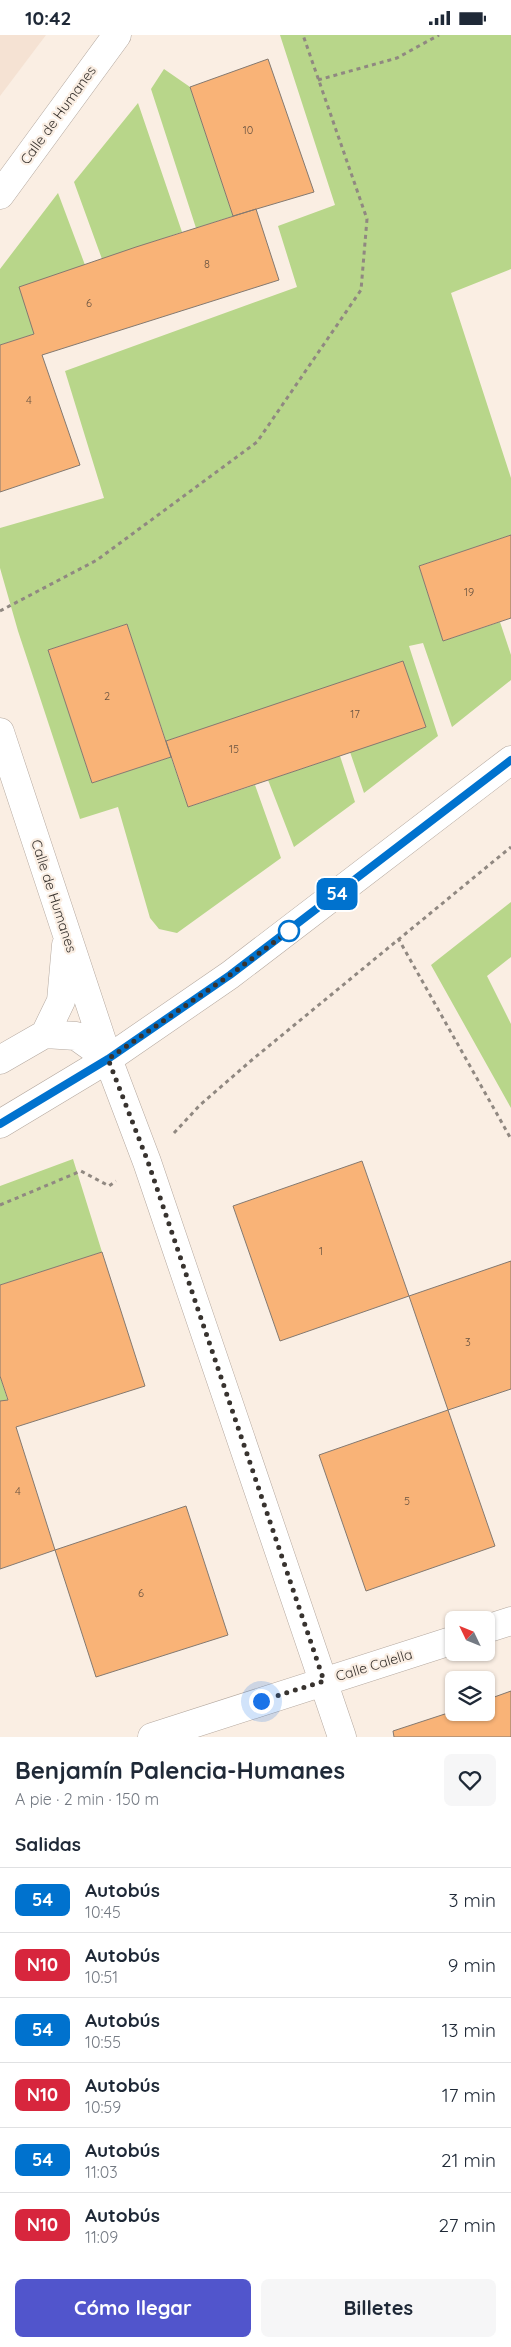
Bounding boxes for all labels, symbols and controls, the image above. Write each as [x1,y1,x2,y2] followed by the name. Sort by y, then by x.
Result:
[25,6,71,30] text: 10:42
[16,62,100,168] street label: Calle de Humanes
[243,123,253,137] house number: 10
[204,257,210,271] house number: 8
[86,296,92,310] house number: 6
[26,393,32,407] house number: 4
[464,585,474,599] house number: 19
[104,689,110,703] house number: 2
[350,707,360,721] house number: 17
[229,742,239,756] house number: 15
[27,837,81,955] street label: Calle de Humanes
[314,878,360,910] line badge: 54
[327,882,347,905] text: 54
[278,920,300,942] unlabelled marker
[319,1244,323,1258] house number: 1
[465,1335,471,1349] house number: 3
[15,1484,21,1498] house number: 4
[404,1494,410,1508] house number: 5
[138,1586,144,1600] house number: 6
[445,1611,495,1661] north arrow
[445,1611,495,1721] map controls
[333,1645,415,1685] street label: Calle Calella
[445,1671,495,1721] button: layers
[249,1689,274,1714] your location
[444,1754,496,1806] button: heart
[15,1755,345,1785] text: Benjamín Palencia-Humanes
[15,1789,159,1809] text: A pie · 2 min · 150 m
[15,1832,81,1856] text: Salidas
[85,1878,160,1902] text: Autobús
[32,1888,53,1911] text: 54
[448,1888,496,1912] text: 3 min
[85,1902,121,1922] text: 10:45
[85,1943,160,1967] text: Autobús
[27,1953,58,1976] text: N10
[448,1953,496,1977] text: 9 min
[85,1967,118,1987] text: 10:51
[85,2008,160,2032] text: Autobús
[32,2018,53,2041] text: 54
[441,2018,496,2042] text: 13 min
[85,2032,121,2052] text: 10:55
[85,2073,160,2097] text: Autobús
[27,2083,58,2106] text: N10
[442,2083,496,2107] text: 17 min
[85,2097,121,2117] text: 10:59
[85,2138,160,2162] text: Autobús
[32,2148,53,2171] text: 54
[441,2148,496,2172] text: 21 min
[85,2162,118,2182] text: 11:03
[85,2203,160,2227] text: Autobús
[27,2213,58,2236] text: N10
[439,2213,496,2237] text: 27 min
[85,2227,118,2247] text: 11:09
[15,2279,251,2337] button: Cómo llegar
[261,2279,496,2337] button: Billetes

